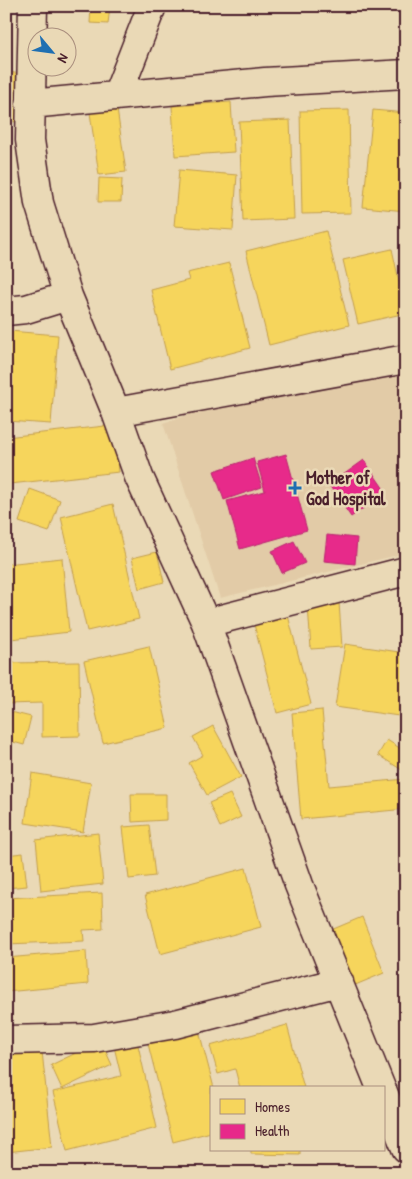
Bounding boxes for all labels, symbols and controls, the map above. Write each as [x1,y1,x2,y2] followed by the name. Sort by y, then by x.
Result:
[28,28,78,78] north arrow
[53,51,74,67] text: N
[306,465,387,512] place label: Mother of God Hospital
[288,481,302,495] marker: Mother of God Hospital
[210,1086,384,1152] legend
[255,1096,290,1117] text: Homes
[255,1120,289,1141] text: Health

